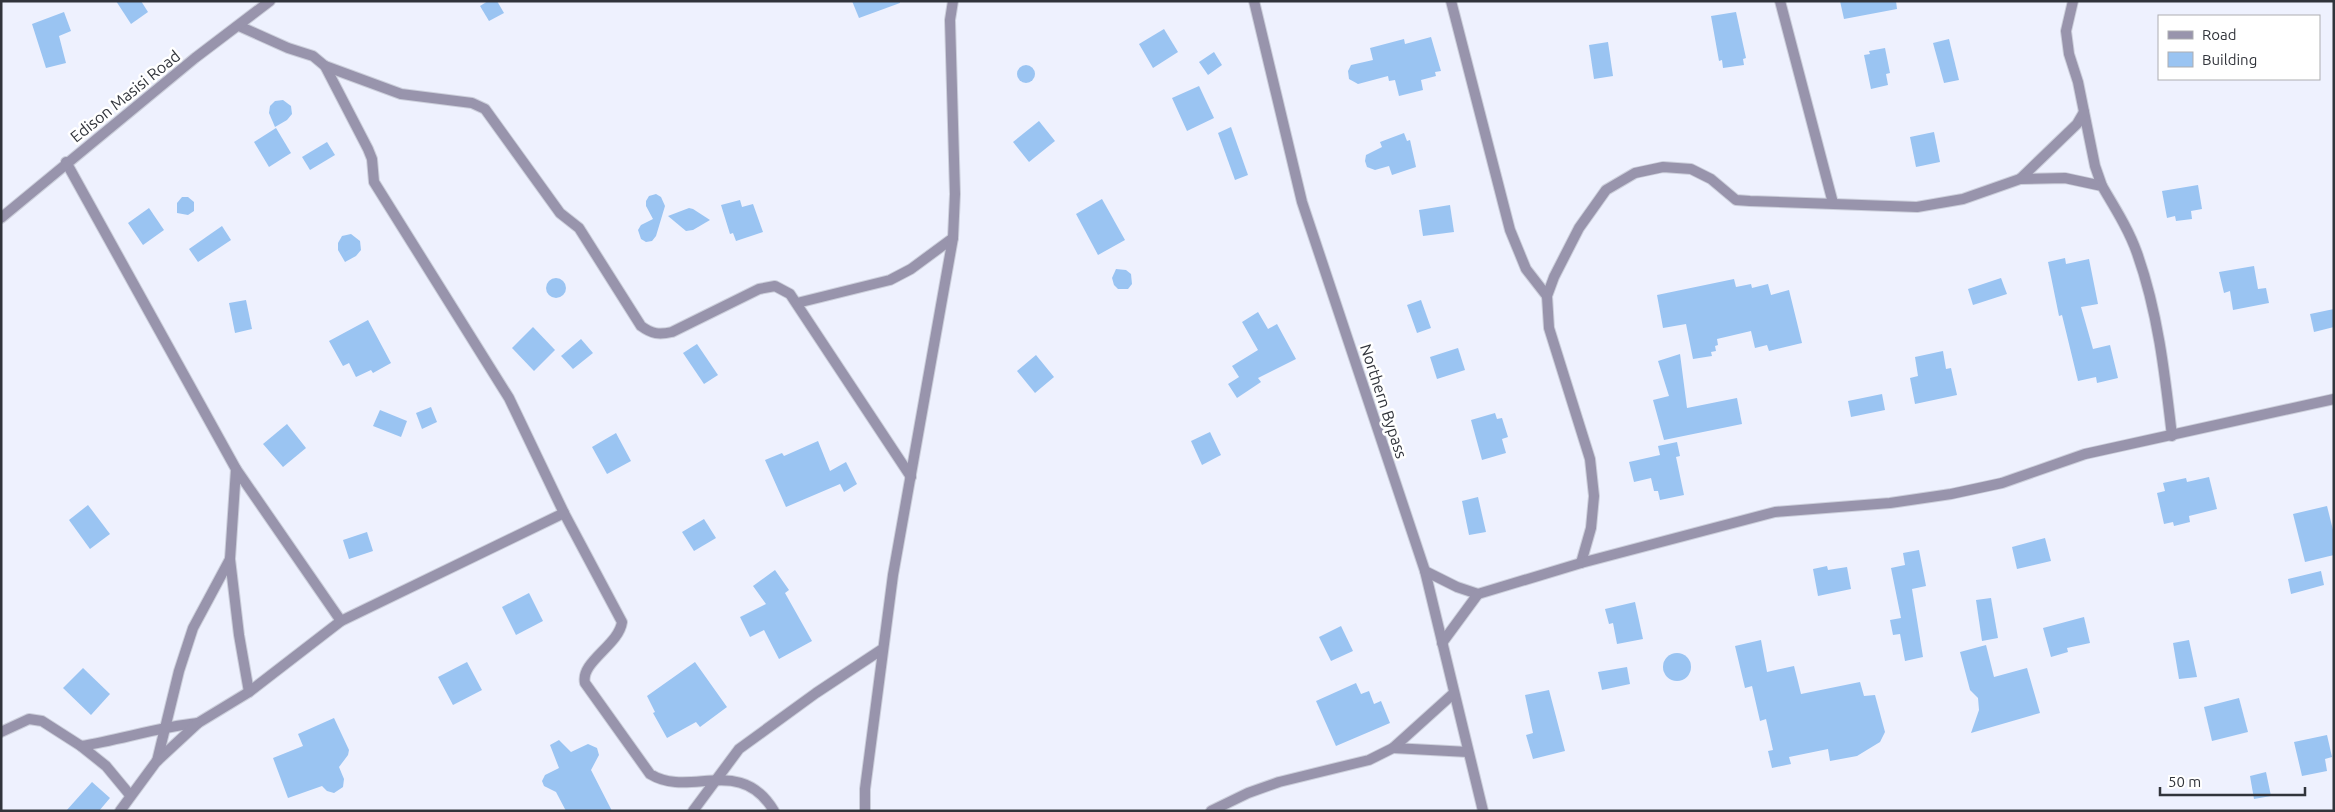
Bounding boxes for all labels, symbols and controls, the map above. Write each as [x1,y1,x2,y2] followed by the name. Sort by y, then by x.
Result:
[2158,15,2320,80] legend
[2202,26,2237,43] text: Road
[67,46,183,146] street label: Edison Masisi Road
[2202,51,2257,68] text: Building
[1357,341,1411,461] street label: Northern Bypass
[2160,764,2305,796] scale bar
[2168,773,2201,790] text: 50 m

